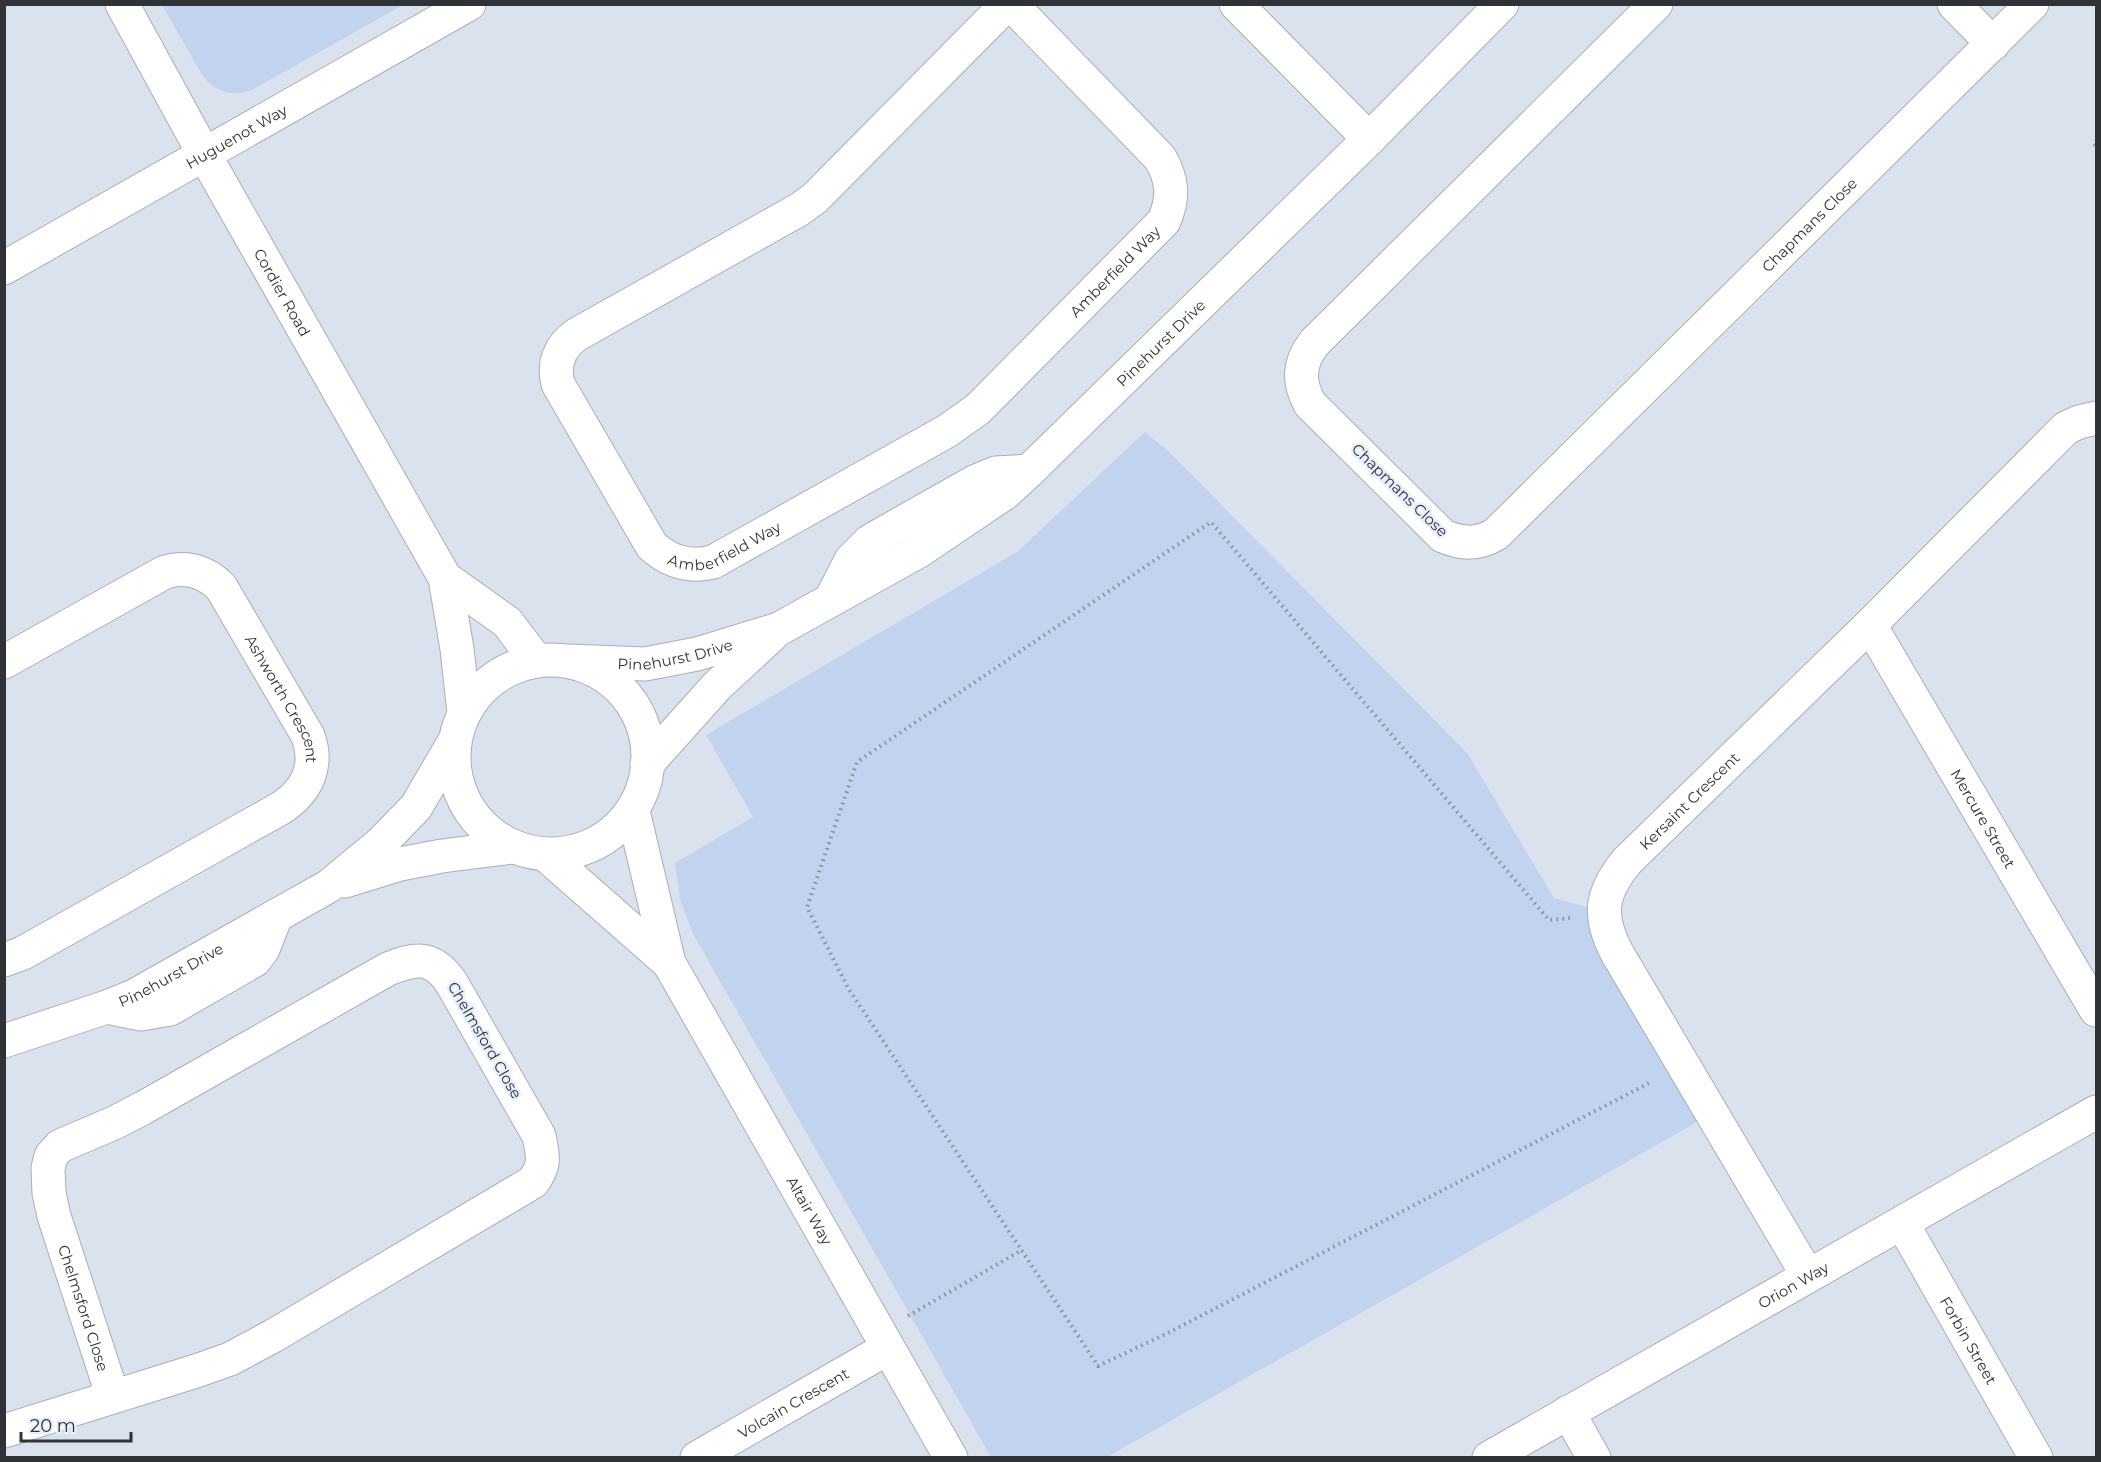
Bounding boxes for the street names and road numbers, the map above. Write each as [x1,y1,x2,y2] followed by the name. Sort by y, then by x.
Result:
[182,99,291,173] street label: Huguenot Way
[1757,173,1861,276] street label: Chapmans Close
[1065,221,1164,321] street label: Amberfield Way
[250,245,315,340] street label: Cordier Road
[1112,295,1209,390] street label: Pinehurst Drive
[1348,439,1452,541] street label: Chapmans Close
[665,516,785,574] street label: Amberfield Way
[241,631,322,764] street label: Ashworth Crescent
[617,634,735,674] street label: Pinehurst Drive
[1635,748,1743,854] street label: Kersaint Crescent
[1947,765,2020,871] street label: Mercure Street
[116,938,226,1011] street label: Pinehurst Drive
[444,978,526,1102] street label: Chelmsford Close
[783,1173,837,1249] street label: Altair Way
[54,1242,113,1373] street label: Chelmsford Close
[1754,1257,1833,1312] street label: Orion Way
[1936,1293,2001,1388] street label: Forbin Street
[734,1363,852,1442] street label: Volcain Crescent

